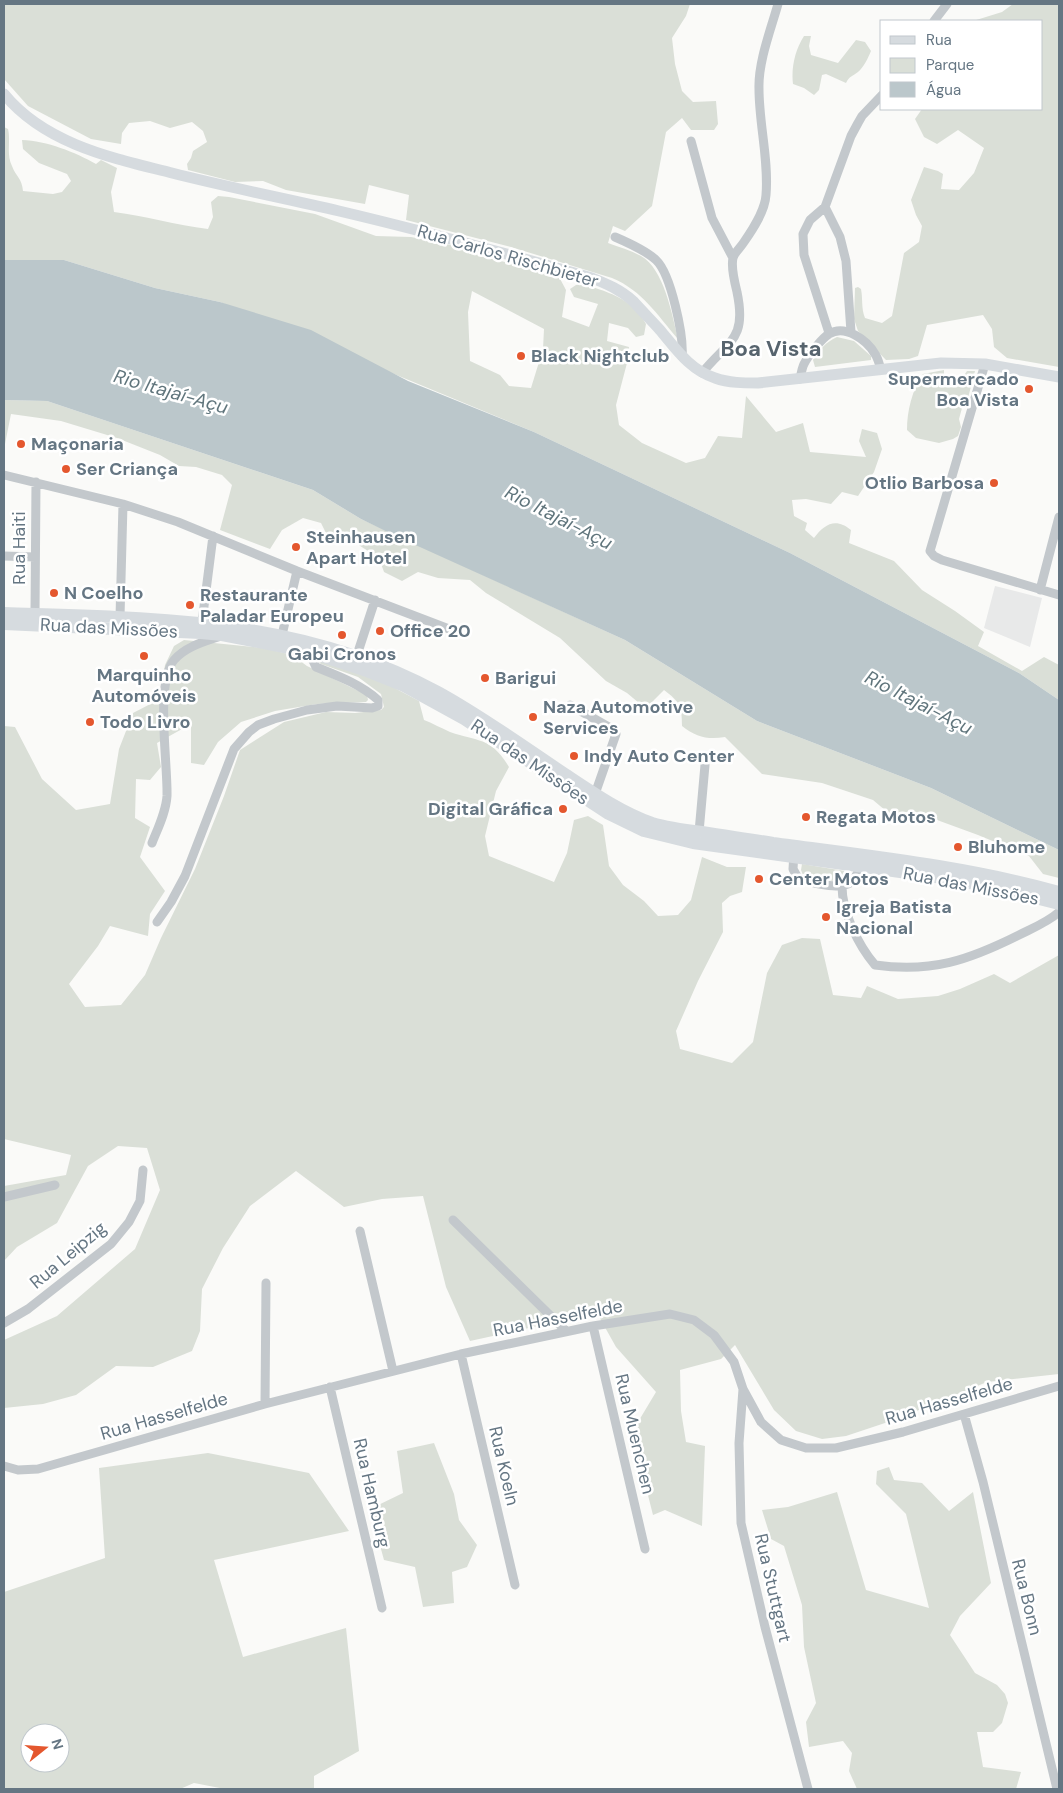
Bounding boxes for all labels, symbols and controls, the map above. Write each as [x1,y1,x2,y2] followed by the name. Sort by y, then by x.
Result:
[880,20,1043,110] legend
[926,30,952,50] text: Rua
[926,55,974,75] text: Parque
[926,80,961,100] text: Água
[415,219,602,293] street label: Rua Carlos Rischbieter
[721,334,821,363] district label: Boa Vista
[531,344,669,368] place label: Black Nightclub
[515,350,527,362] marker: Black Nightclub
[111,363,231,420] water label: Rio Itajaí-Açu
[888,367,1019,412] place label: Supermercado Boa Vista
[1023,383,1035,395] marker: Supermercado Boa Vista
[31,432,124,456] place label: Maçonaria
[15,438,27,450] marker: Maçonaria
[76,457,178,481] place label: Ser Criança
[60,463,72,475] marker: Ser Criança
[865,471,984,495] place label: Otlio Barbosa
[988,477,1000,489] marker: Otlio Barbosa
[501,480,617,555] water label: Rio Itajaí-Açu
[7,511,31,585] street label: Rua Haiti
[306,525,416,570] place label: Steinhausen Apart Hotel
[290,541,302,553] marker: Steinhausen Apart Hotel
[64,581,143,605] place label: N Coelho
[200,583,344,628] place label: Restaurante Paladar Europeu
[48,587,60,599] marker: N Coelho
[184,599,196,611] marker: Restaurante Paladar Europeu
[39,612,179,644] street label: Rua das Missões
[390,619,471,643] place label: Office 20
[374,625,386,637] marker: Office 20
[336,629,348,641] marker: Gabi Cronos
[288,642,396,666] place label: Gabi Cronos
[138,650,150,662] marker: Marquinho Automóveis
[92,663,196,708] place label: Marquinho Automóveis
[861,665,977,740] water label: Rio Itajaí-Açu
[495,666,556,690] place label: Barigui
[479,672,491,684] marker: Barigui
[543,695,694,740] place label: Naza Automotive Services
[100,710,190,734] place label: Todo Livro
[527,711,539,723] marker: Naza Automotive Services
[466,713,594,811] street label: Rua das Missões
[84,716,96,728] marker: Todo Livro
[584,744,734,768] place label: Indy Auto Center
[568,750,580,762] marker: Indy Auto Center
[428,797,553,821] place label: Digital Gráfica
[557,803,569,815] marker: Digital Gráfica
[816,805,936,829] place label: Regata Motos
[800,811,812,823] marker: Regata Motos
[968,835,1045,859] place label: Bluhome
[952,841,964,853] marker: Bluhome
[901,861,1041,911] street label: Rua das Missões
[769,867,889,891] place label: Center Motos
[753,873,765,885] marker: Center Motos
[836,895,952,940] place label: Igreja Batista Nacional
[820,911,832,923] marker: Igreja Batista Nacional
[25,1216,111,1294] street label: Rua Leipzig
[491,1294,625,1342] street label: Rua Hasselfelde
[609,1371,661,1497] street label: Rua Muenchen
[883,1371,1015,1431] street label: Rua Hasselfelde
[98,1386,230,1446] street label: Rua Hasselfelde
[483,1424,525,1508] street label: Rua Koeln
[348,1436,396,1550] street label: Rua Hamburg
[749,1531,797,1645] street label: Rua Stuttgart
[1006,1556,1048,1638] street label: Rua Bonn
[20,1723,70,1773] north arrow
[47,1737,68,1752] text: N

